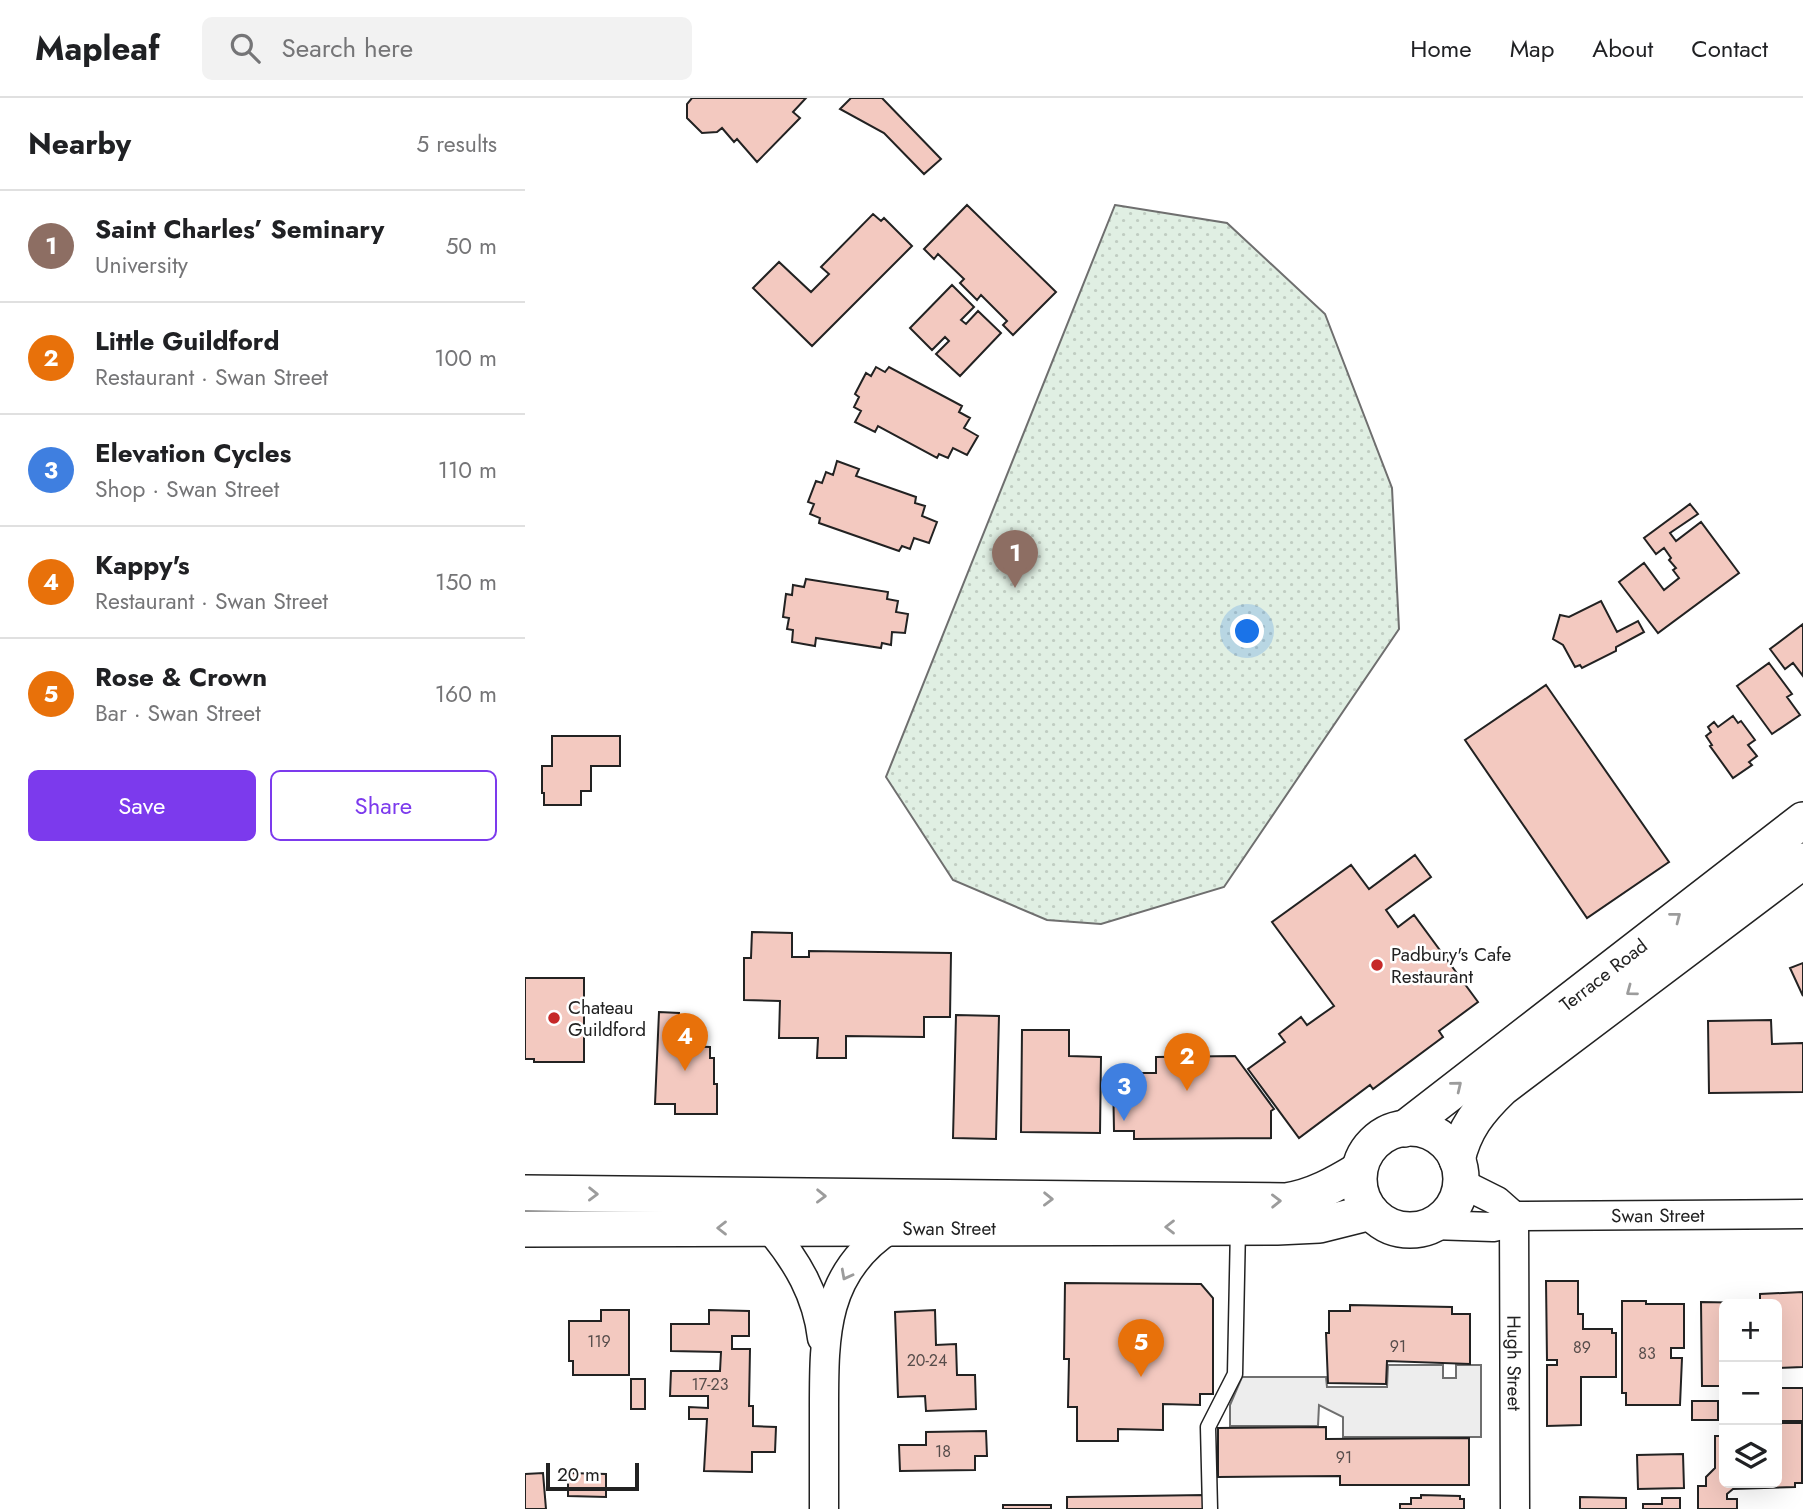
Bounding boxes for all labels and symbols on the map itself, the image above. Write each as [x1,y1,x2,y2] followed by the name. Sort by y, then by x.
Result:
[992,530,1038,588] pin: 1
[1230,614,1264,648] your location
[1669,913,1681,926] one-way arrow
[1554,932,1653,1017] street label: Terrace Road
[1391,941,1512,990] place label: Padbury's Cafe Restaurant
[1369,957,1385,973] marker: Padbury's Cafe Restaurant
[1626,983,1639,995] one-way arrow
[568,994,646,1043] place label: Chateau Guildford
[546,1010,562,1026] marker: Chateau Guildford
[662,1013,708,1071] pin: 4
[1164,1033,1210,1091] pin: 2
[1101,1063,1147,1121] pin: 3
[1449,1082,1462,1094] one-way arrow
[588,1186,599,1202] one-way arrow
[816,1188,826,1204] one-way arrow
[1043,1191,1054,1207] one-way arrow
[1270,1193,1281,1208] one-way arrow
[1611,1201,1705,1229] street label: Swan Street
[902,1214,996,1241] street label: Swan Street
[1164,1219,1175,1235] one-way arrow
[716,1220,727,1236] one-way arrow
[840,1268,854,1281] one-way arrow
[1501,1315,1528,1411] street label: Hugh Street
[1118,1319,1164,1377] pin: 5
[587,1330,611,1353] house number: 119
[1390,1335,1406,1358] house number: 91
[1573,1336,1591,1359] house number: 89
[1638,1342,1656,1365] house number: 83
[907,1349,947,1372] house number: 20-24
[692,1373,729,1396] house number: 17-23
[935,1440,951,1463] house number: 18
[1336,1446,1352,1469] house number: 91
[546,1460,639,1492] scale bar

